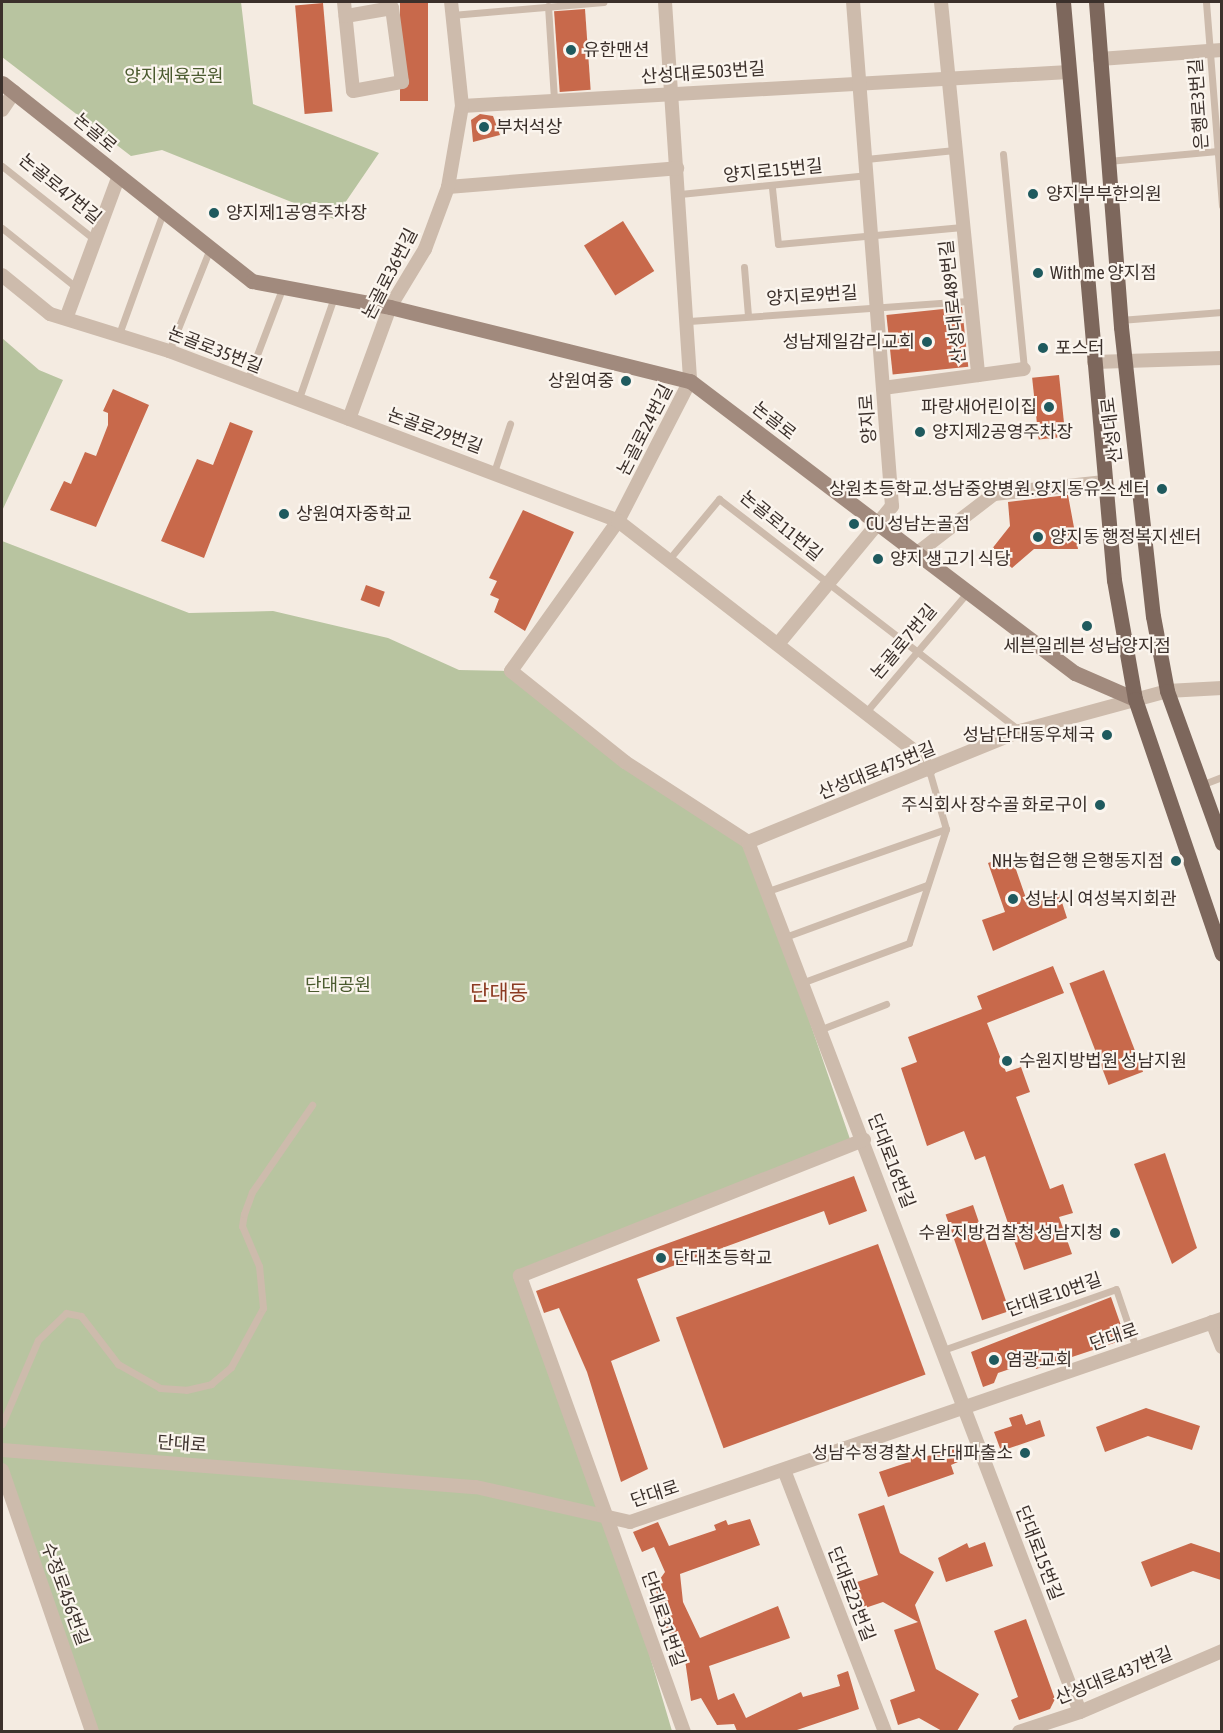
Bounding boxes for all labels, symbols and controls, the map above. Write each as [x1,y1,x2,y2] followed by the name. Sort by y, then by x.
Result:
[583,39,649,61] place label: 유한맨션
[564,43,578,57] marker: 유한맨션
[640,58,766,88] street label: 산성대로503번길
[1185,58,1213,150] street label: 은행로3번길
[124,65,224,87] park label: 양지체육공원
[69,109,121,157] street label: 논골로
[496,116,562,138] place label: 부처석상
[477,120,491,134] marker: 부처석상
[14,149,106,229] street label: 논골로47번길
[722,155,824,187] street label: 양지로15번길
[1046,183,1162,205] place label: 양지부부한의원
[1024,185,1042,203] marker: 양지부부한의원
[226,202,367,224] place label: 양지제1공영주차장
[207,206,221,220] marker: 양지제1공영주차장
[358,225,422,323] street label: 논골로36번길
[936,239,970,365] street label: 산성대로489번길
[1050,262,1157,284] place label: With me 양지점
[1031,266,1045,280] marker: With me 양지점
[766,282,858,310] street label: 양지로9번길
[165,322,265,378] street label: 논골로35번길
[783,331,915,353] place label: 성남제일감리교회
[920,335,934,349] marker: 성남제일감리교회
[1055,337,1105,359] place label: 포스터
[1036,341,1050,355] marker: 포스터
[548,370,614,392] place label: 상원여중
[619,374,633,388] marker: 상원여중
[613,381,677,479] street label: 논골로24번길
[855,393,881,445] street label: 양지로
[921,396,1037,418] place label: 파랑새어린이집
[1097,396,1127,464] street label: 산성대로
[748,397,800,445] street label: 논골로
[1042,400,1056,414] marker: 파랑새어린이집
[384,404,486,458] street label: 논골로29번길
[932,421,1073,443] place label: 양지제2공영주차장
[913,425,927,439] marker: 양지제2공영주차장
[829,478,1150,500] place label: 상원초등학교.성남중앙병원.양지동유스센터
[1155,482,1169,496] marker: 상원초등학교.성남중앙병원.양지동유스센터
[735,486,827,566] street label: 논골로11번길
[296,503,412,525] place label: 상원여자중학교
[277,507,291,521] marker: 상원여자중학교
[866,513,970,535] place label: CU 성남논골점
[847,517,861,531] marker: CU 성남논골점
[1050,526,1202,548] place label: 양지동 행정복지센터
[1031,530,1045,544] marker: 양지동 행정복지센터
[890,548,1011,570] place label: 양지 생고기 식당
[871,552,885,566] marker: 양지 생고기 식당
[866,600,942,684] street label: 논골로7번길
[1080,619,1094,633] marker: 세븐일레븐 성남양지점
[1003,635,1171,657] place label: 세븐일레븐 성남양지점
[963,724,1095,746] place label: 성남단대동우체국
[1100,728,1114,742] marker: 성남단대동우체국
[815,738,939,804] street label: 산성대로475번길
[901,794,1088,816] place label: 주식회사 장수골 화로구이
[1093,798,1107,812] marker: 주식회사 장수골 화로구이
[991,850,1164,872] place label: NH농협은행 은행동지점
[1169,854,1183,868] marker: NH농협은행 은행동지점
[1025,888,1177,910] place label: 성남시 여성복지회관
[1006,892,1020,906] marker: 성남시 여성복지회관
[305,974,371,996] park label: 단대공원
[470,979,528,1005] district label: 단대동
[1019,1050,1187,1072] place label: 수원지방법원 성남지원
[1000,1054,1014,1068] marker: 수원지방법원 성남지원
[863,1111,919,1211] street label: 단대로16번길
[918,1222,1103,1244] place label: 수원지방검찰청 성남지청
[1108,1226,1122,1240] marker: 수원지방검찰청 성남지청
[673,1247,772,1269] place label: 단대초등학교
[654,1251,668,1265] marker: 단대초등학교
[1003,1269,1105,1321] street label: 단대로10번길
[1087,1319,1141,1355] street label: 단대로
[1006,1349,1072,1371] place label: 염광교회
[987,1353,1001,1367] marker: 염광교회
[156,1431,208,1457] street label: 단대로
[812,1442,1013,1464] place label: 성남수정경찰서 단대파출소
[1018,1446,1032,1460] marker: 성남수정경찰서 단대파출소
[628,1476,682,1512] street label: 단대로
[1011,1503,1067,1603] street label: 단대로15번길
[36,1539,94,1649] street label: 수정로456번길
[823,1544,879,1644] street label: 단대로23번길
[637,1568,689,1670] street label: 단대로31번길
[1052,1643,1176,1709] street label: 산성대로437번길

